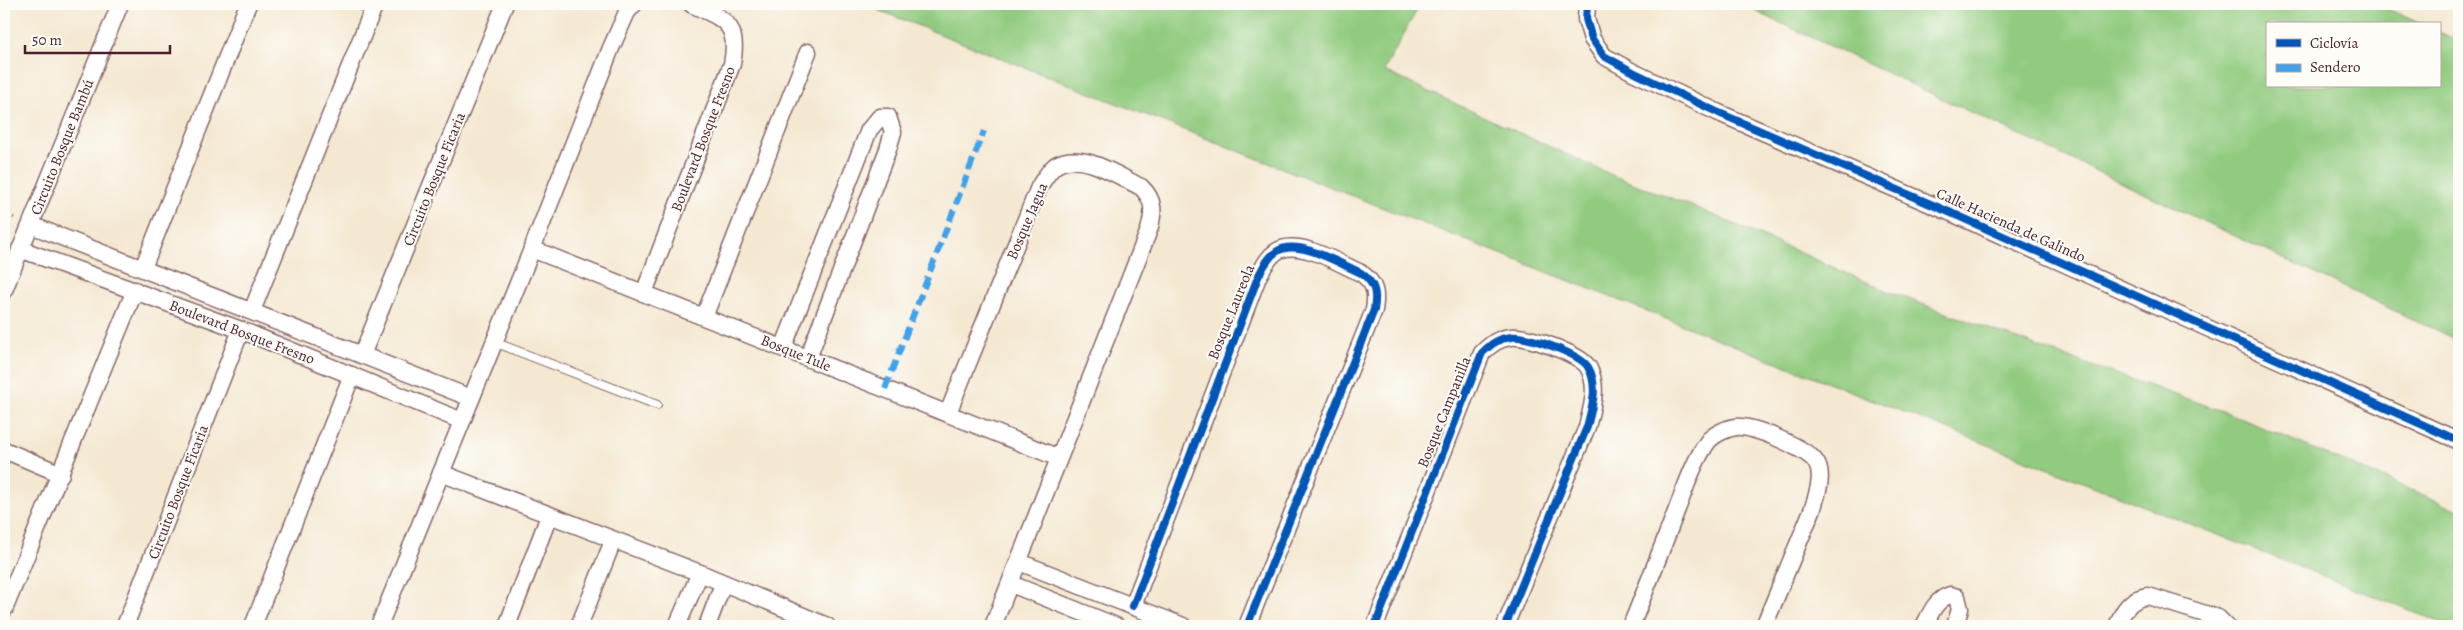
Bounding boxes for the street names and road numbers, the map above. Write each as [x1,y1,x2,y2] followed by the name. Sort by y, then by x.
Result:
[666,63,740,215] street label: Boulevard Bosque Fresno
[26,75,99,218] street label: Circuito Bosque Bambú
[398,109,470,249] street label: Circuito Bosque Ficaria
[1002,179,1052,263] street label: Bosque Jagua
[1933,183,2089,267] street label: Calle Hacienda de Galindo
[1203,261,1259,363] street label: Bosque Laureola
[166,295,318,369] street label: Boulevard Bosque Fresno
[758,330,834,376] street label: Bosque Tule
[1413,353,1475,471] street label: Bosque Campanilla
[143,422,213,562] street label: Circuito Bosque Ficaria

